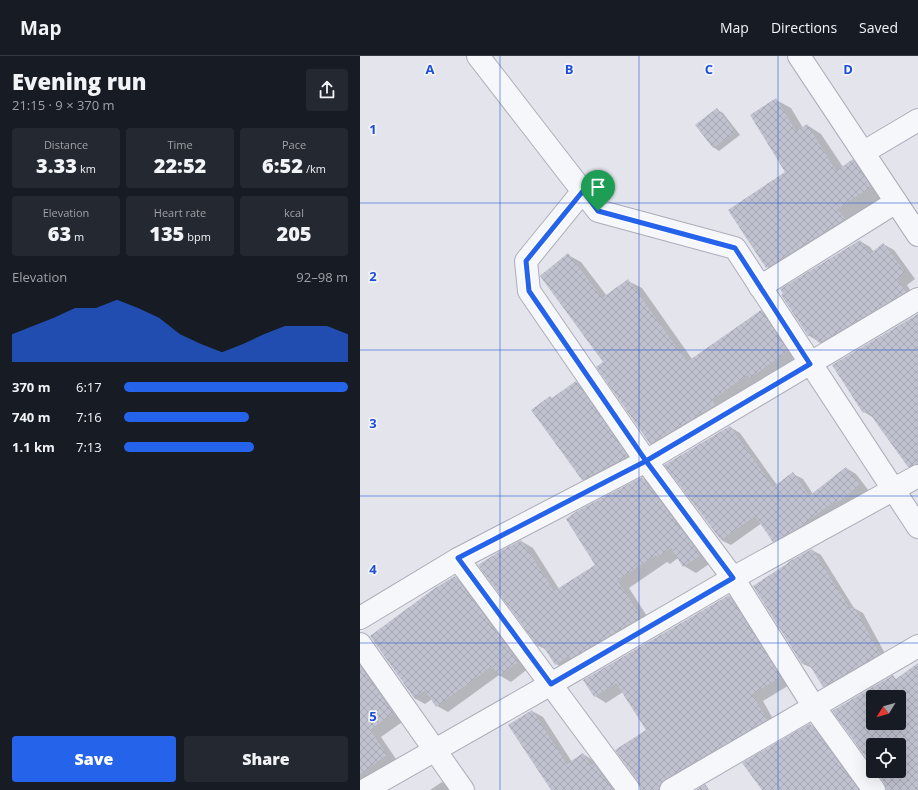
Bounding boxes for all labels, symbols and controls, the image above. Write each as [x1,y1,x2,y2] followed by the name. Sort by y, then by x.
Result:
[20,15,61,41] text: Map
[720,18,749,37] text: Map
[771,18,837,37] text: Directions
[859,18,898,37] text: Saved
[426,60,435,78] text: A
[565,60,574,78] text: B
[705,60,713,78] text: C
[843,60,853,78] text: D
[12,66,147,96] text: Evening run
[306,69,348,111] button: share
[12,96,115,114] text: 21:15 · 9 × 370 m
[369,120,377,138] text: 1
[44,137,88,152] text: Distance
[167,137,193,152] text: Time
[282,137,306,152] text: Pace
[36,152,77,179] text: 3.33
[154,152,206,179] text: 22:52
[262,152,303,179] text: 6:52
[77,161,96,176] text: km
[303,161,326,176] text: /km
[581,170,615,211] pin
[587,176,609,198] icon: arrive
[43,205,89,220] text: Elevation
[154,205,206,220] text: Heart rate
[284,205,304,220] text: kcal
[48,220,71,247] text: 63
[149,220,184,247] text: 135
[276,220,312,247] text: 205
[71,229,84,244] text: m
[184,229,211,244] text: bpm
[369,267,377,285] text: 2
[12,268,67,286] text: Elevation
[296,268,348,286] text: 92–98 m
[12,378,50,396] text: 370 m
[76,378,102,396] text: 6:17
[12,408,50,426] text: 740 m
[76,408,102,426] text: 7:16
[369,414,377,432] text: 3
[12,438,55,456] text: 1.1 km
[76,438,102,456] text: 7:13
[369,560,377,578] text: 4
[866,690,906,730] north arrow
[866,690,906,778] map controls
[369,707,377,725] text: 5
[12,736,176,782] button: Save
[184,736,348,782] button: Share
[866,738,906,778] button: locate

